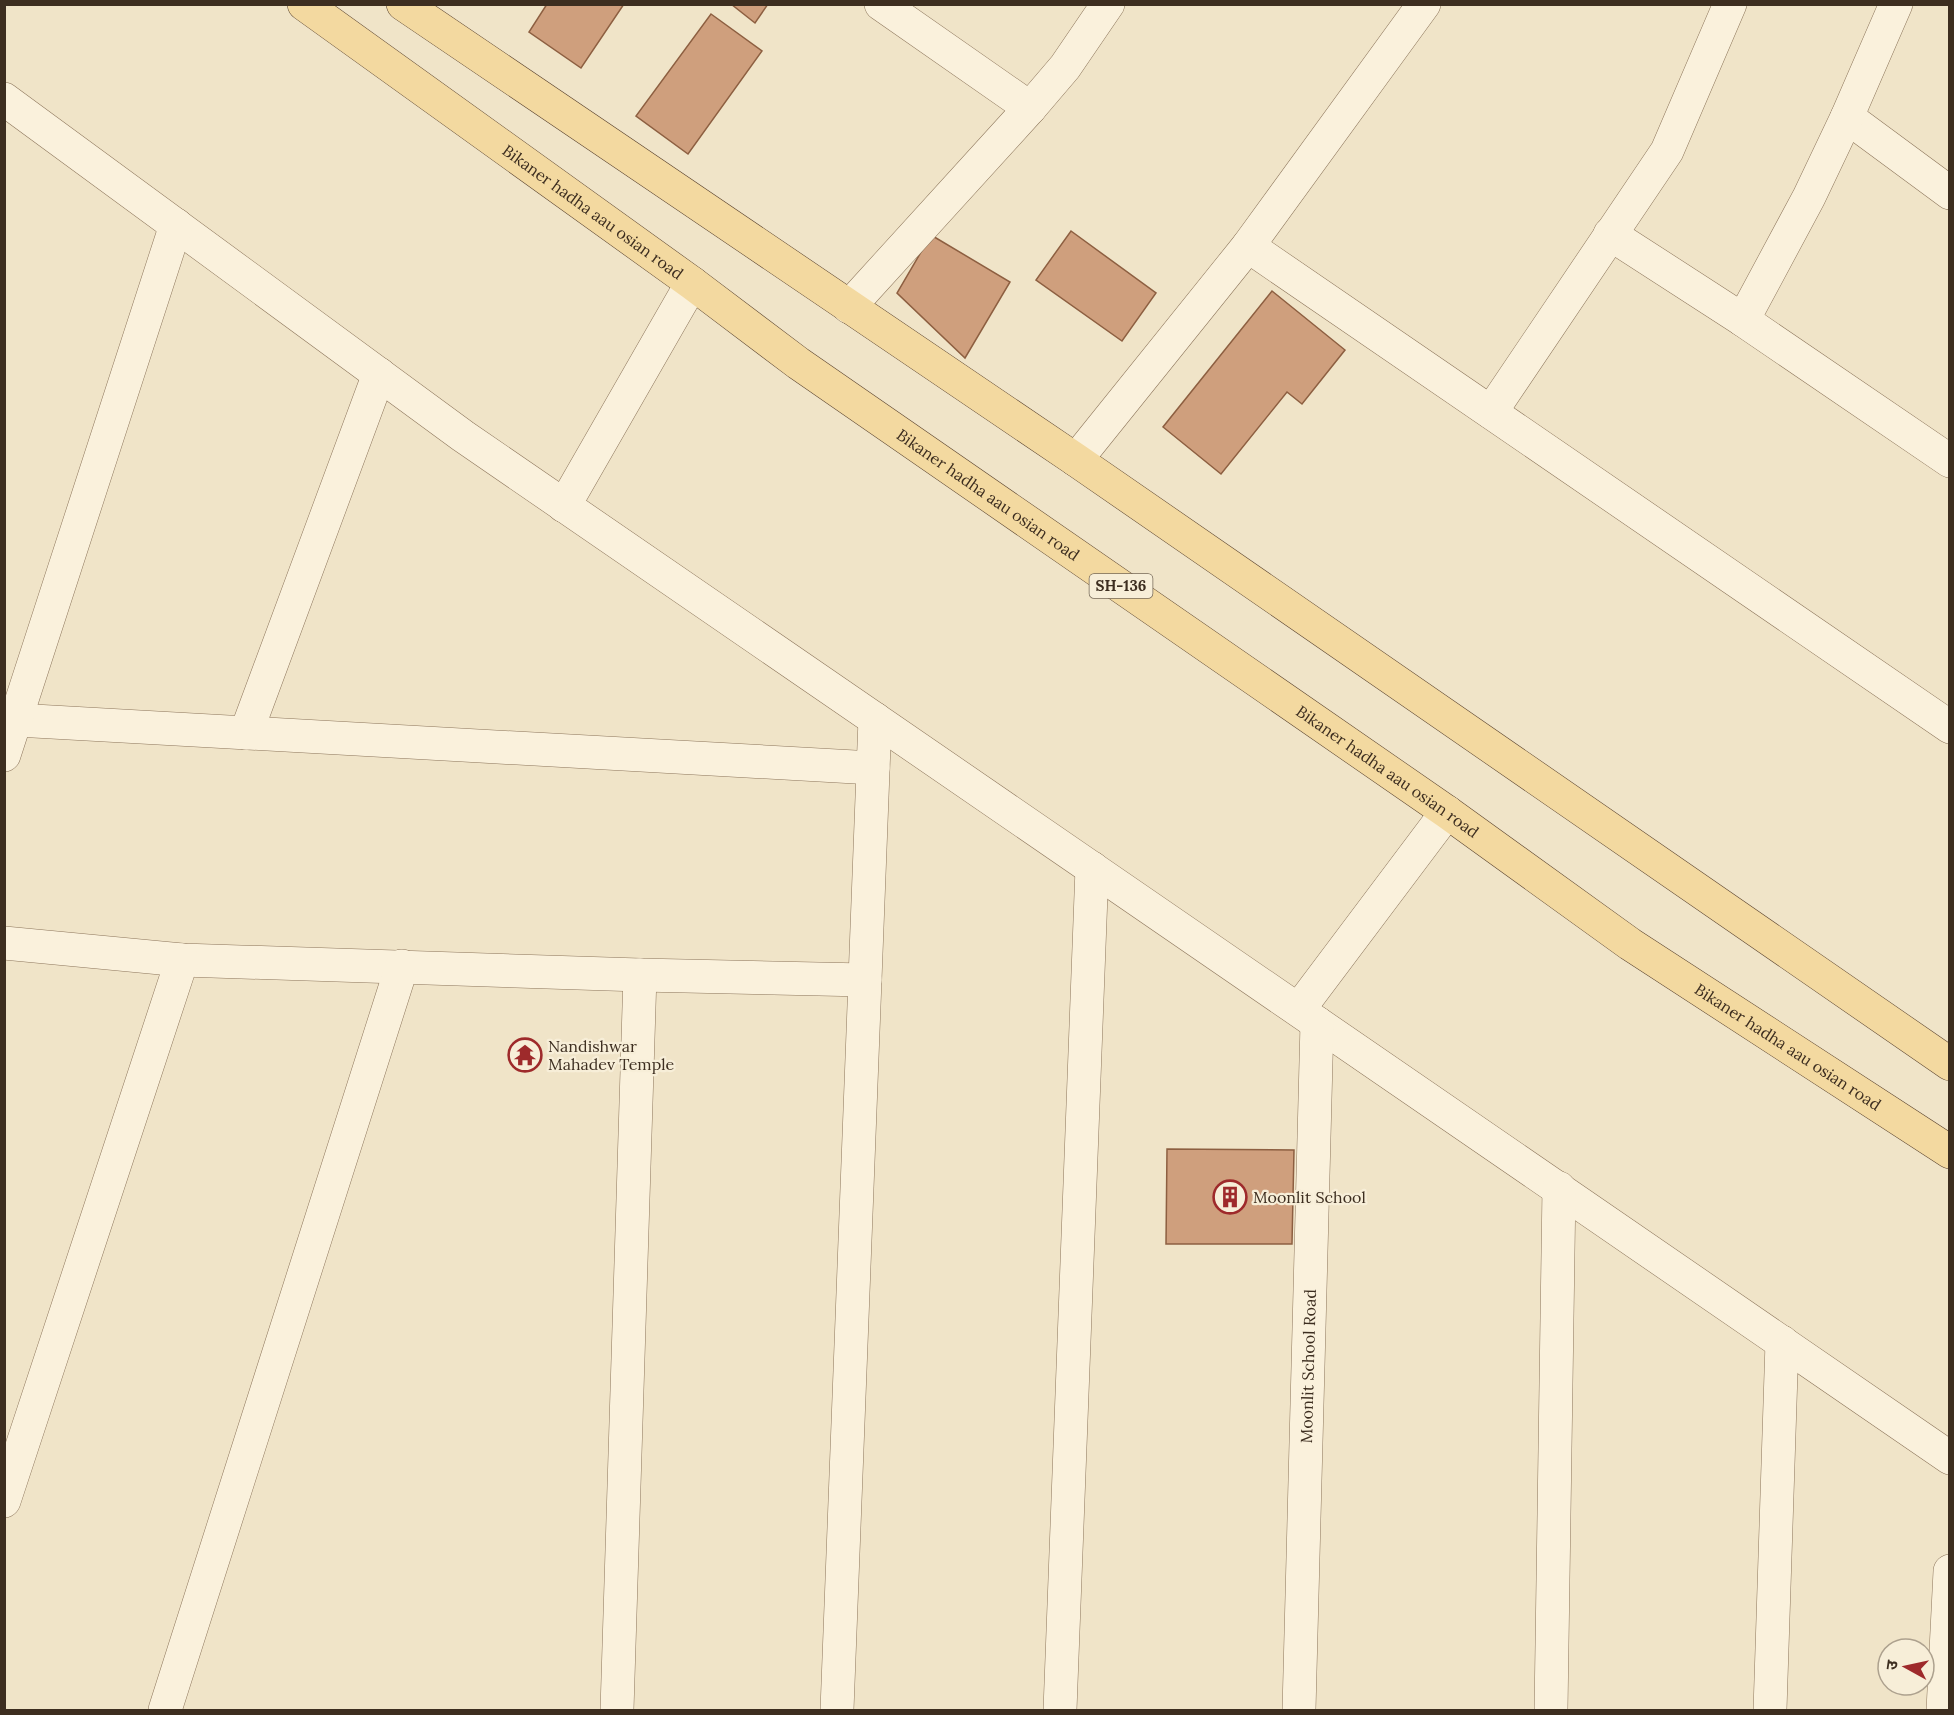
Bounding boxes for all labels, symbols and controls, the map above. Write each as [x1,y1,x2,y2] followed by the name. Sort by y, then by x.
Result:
[499,140,688,284] street label: Bikaner hadha aau osian road
[893,424,1084,565] street label: Bikaner hadha aau osian road
[1090,574,1152,598] road number: SH-136
[1293,701,1483,842] street label: Bikaner hadha aau osian road
[1691,979,1885,1115] street label: Bikaner hadha aau osian road
[548,1036,675,1074] place label: Nandishwar Mahadev Temple
[507,1037,543,1073] temple icon: Nandishwar Mahadev Temple
[1212,1179,1248,1215] building icon: Moonlit School
[1253,1187,1366,1207] place label: Moonlit School
[1296,1288,1320,1443] street label: Moonlit School Road
[1876,1637,1936,1697] north arrow
[1881,1658,1902,1671] text: उ

